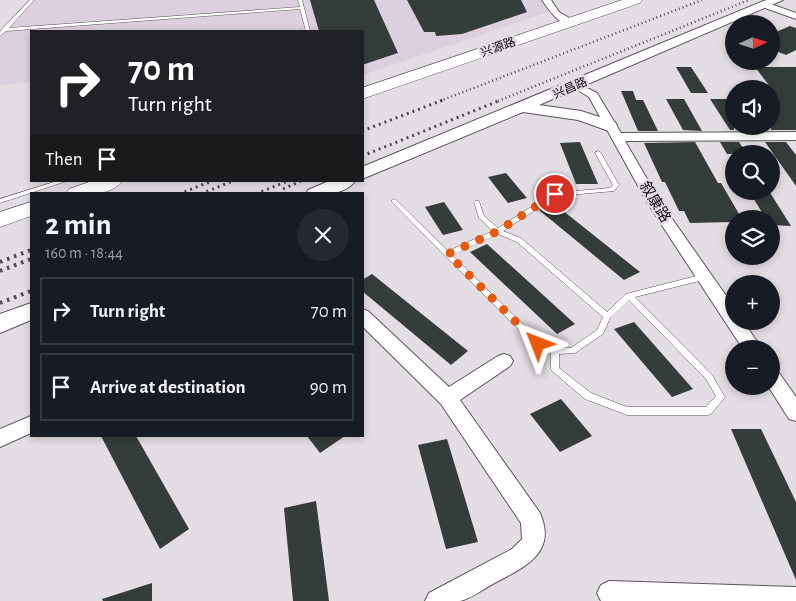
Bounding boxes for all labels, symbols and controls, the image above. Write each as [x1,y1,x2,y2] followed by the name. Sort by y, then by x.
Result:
[725,15,780,70] north arrow
[725,15,780,395] map controls
[479,35,517,59] street label: 兴源路
[45,50,110,115] icon: right
[128,52,195,87] text: 70 m
[551,75,589,101] street label: 兴昌路
[725,80,780,135] button: sound
[128,93,212,115] text: Turn right
[93,145,121,173] icon: arrive
[725,145,780,200] button: search
[45,150,83,169] text: Then
[534,173,576,215] pin
[637,178,674,225] street label: 叙康路
[541,180,569,208] icon: arrive
[297,209,349,261] button: close
[45,210,112,240] text: 2 min
[725,210,780,265] button: layers
[45,245,123,261] text: 160 m · 18:44
[725,275,780,330] button: +
[47,297,75,325] icon: right
[90,302,165,321] text: Turn right
[311,302,347,321] text: 70 m
[511,317,563,369] position arrow
[725,340,780,395] button: −
[47,373,75,401] icon: arrive
[90,378,246,397] text: Arrive at destination
[310,378,347,397] text: 90 m

